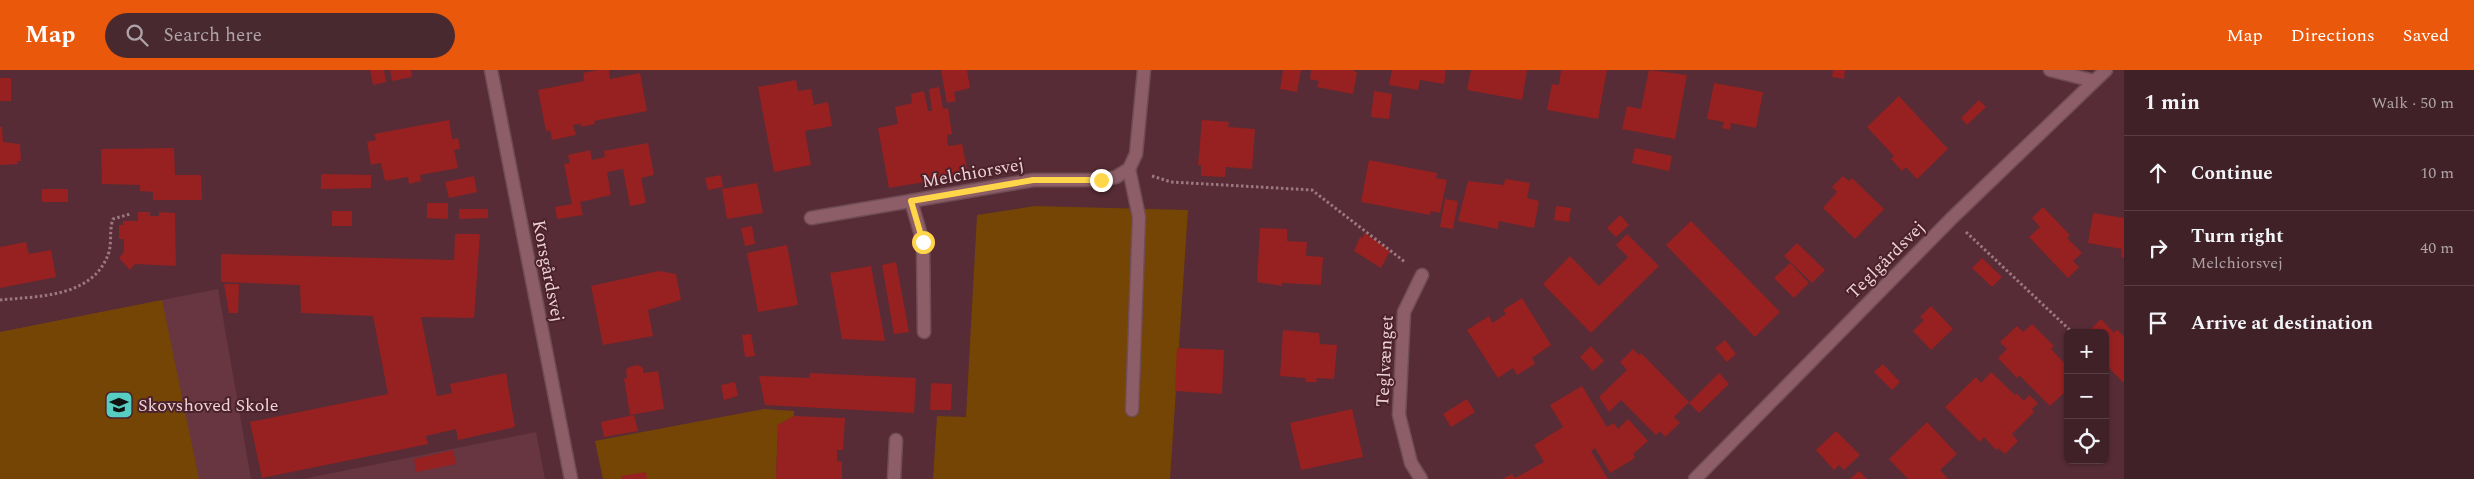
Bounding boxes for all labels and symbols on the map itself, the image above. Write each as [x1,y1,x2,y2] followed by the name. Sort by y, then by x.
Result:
[920,151,1026,195] street label: Melchiorsvej
[1090,169,1113,192] route end
[1841,215,1931,305] street label: Teglgårdsvej
[525,218,571,324] street label: Korsgårdsvej
[912,231,935,254] route start
[1369,314,1401,408] street label: Teglvænget
[104,390,134,420] school or university icon: Skovshoved Skole
[138,392,278,419] place label: Skovshoved Skole

